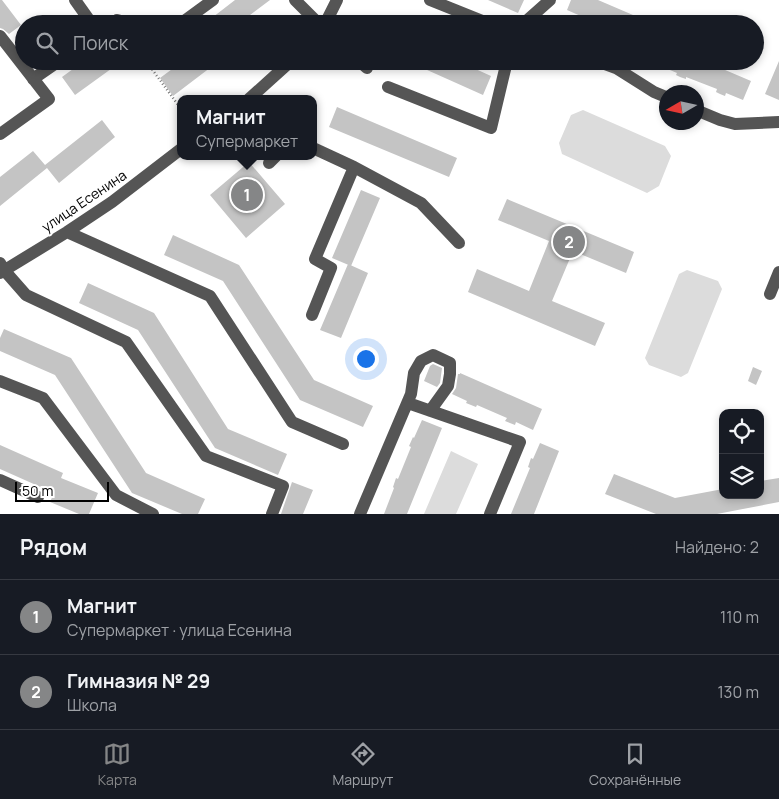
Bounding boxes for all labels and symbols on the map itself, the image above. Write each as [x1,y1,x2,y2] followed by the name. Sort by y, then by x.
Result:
[659,85,704,130] north arrow
[38,165,130,236] street label: улица Есенина
[231,176,263,214] pin: 1
[553,223,585,261] pin: 2
[353,346,379,372] your location
[15,479,109,502] scale bar

